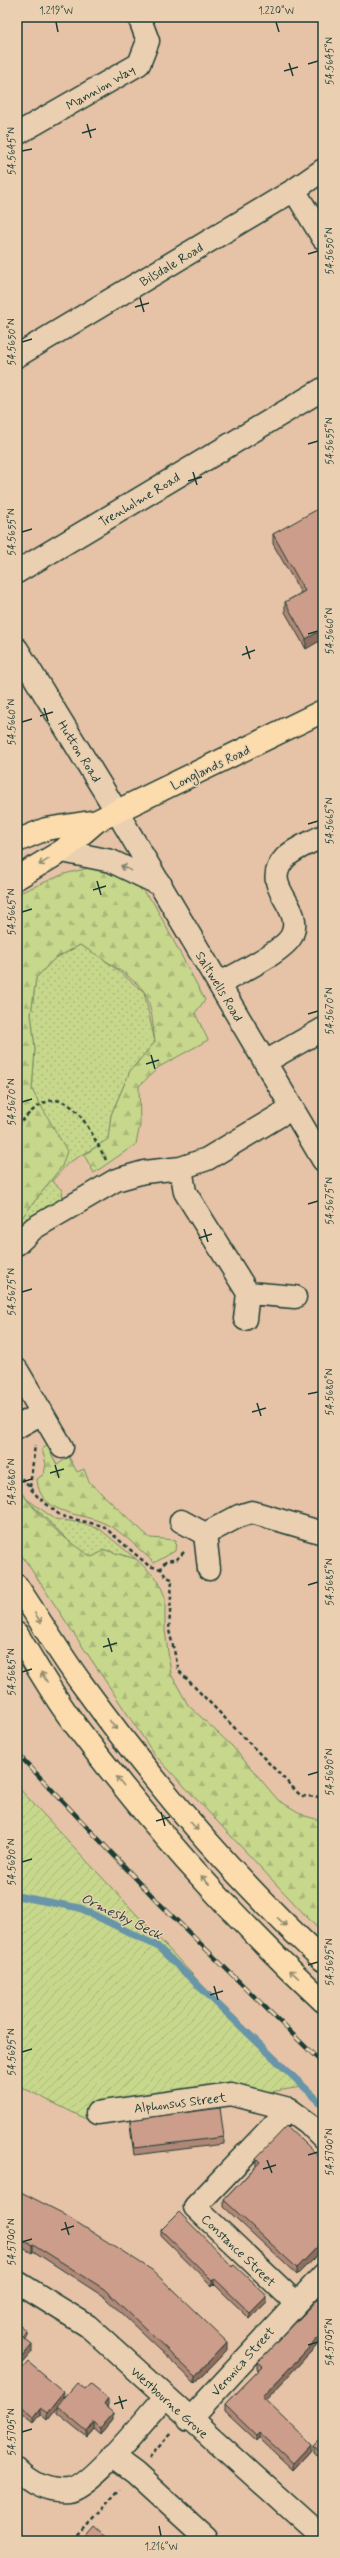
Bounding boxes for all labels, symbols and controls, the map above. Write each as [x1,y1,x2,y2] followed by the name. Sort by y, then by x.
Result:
[39,4,73,18] text: 1.219°W
[258,4,294,18] text: 1.220°W
[323,37,337,85] text: 54.5645°N
[63,62,138,115] street label: Mannion Way
[5,127,19,175] text: 54.5645°N
[323,227,337,275] text: 54.5650°N
[137,240,207,291] street label: Bilsdale Road
[5,318,19,366] text: 54.5650°N
[323,417,337,465] text: 54.5655°N
[96,469,184,531] street label: Trenholme Road
[5,508,19,556] text: 54.5655°N
[323,608,337,654] text: 54.5660°N
[5,699,19,745] text: 54.5660°N
[53,717,105,786] street label: Hutton Road
[168,742,253,796] street label: Longlands Road
[323,797,337,844] text: 54.5665°N
[38,858,50,866] one-way arrow
[120,864,132,871] one-way arrow
[5,888,19,935] text: 54.5665°N
[191,949,246,1025] street label: Saltwells Road
[323,987,337,1035] text: 54.5670°N
[5,1078,19,1126] text: 54.5670°N
[323,1177,337,1225] text: 54.5675°N
[5,1268,19,1316] text: 54.5675°N
[323,1368,337,1415] text: 54.5680°N
[5,1458,19,1505] text: 54.5680°N
[323,1558,337,1606] text: 54.5685°N
[35,1612,43,1624] one-way arrow
[5,1648,19,1696] text: 54.5685°N
[40,1671,48,1682] one-way arrow
[109,1719,117,1730] one-way arrow
[323,1748,337,1795] text: 54.5690°N
[116,1776,125,1787] one-way arrow
[190,1821,199,1831] one-way arrow
[5,1838,19,1885] text: 54.5690°N
[201,1875,210,1885] one-way arrow
[78,1890,166,1945] water label: Ormesby Beck
[277,1917,287,1927] one-way arrow
[323,1938,337,1986] text: 54.5695°N
[289,1970,300,1979] one-way arrow
[5,2028,19,2076] text: 54.5695°N
[133,2089,228,2118] street label: Alphonsus Street
[323,2128,337,2176] text: 54.5700°N
[197,2211,279,2291] street label: Constance Street
[5,2218,19,2266] text: 54.5700°N
[323,2318,337,2366] text: 54.5705°N
[207,2324,279,2400] street label: Veronica Street
[126,2364,212,2443] street label: Westbourne Grove
[5,2408,19,2456] text: 54.5705°N
[144,2540,178,2554] text: 1.216°W

